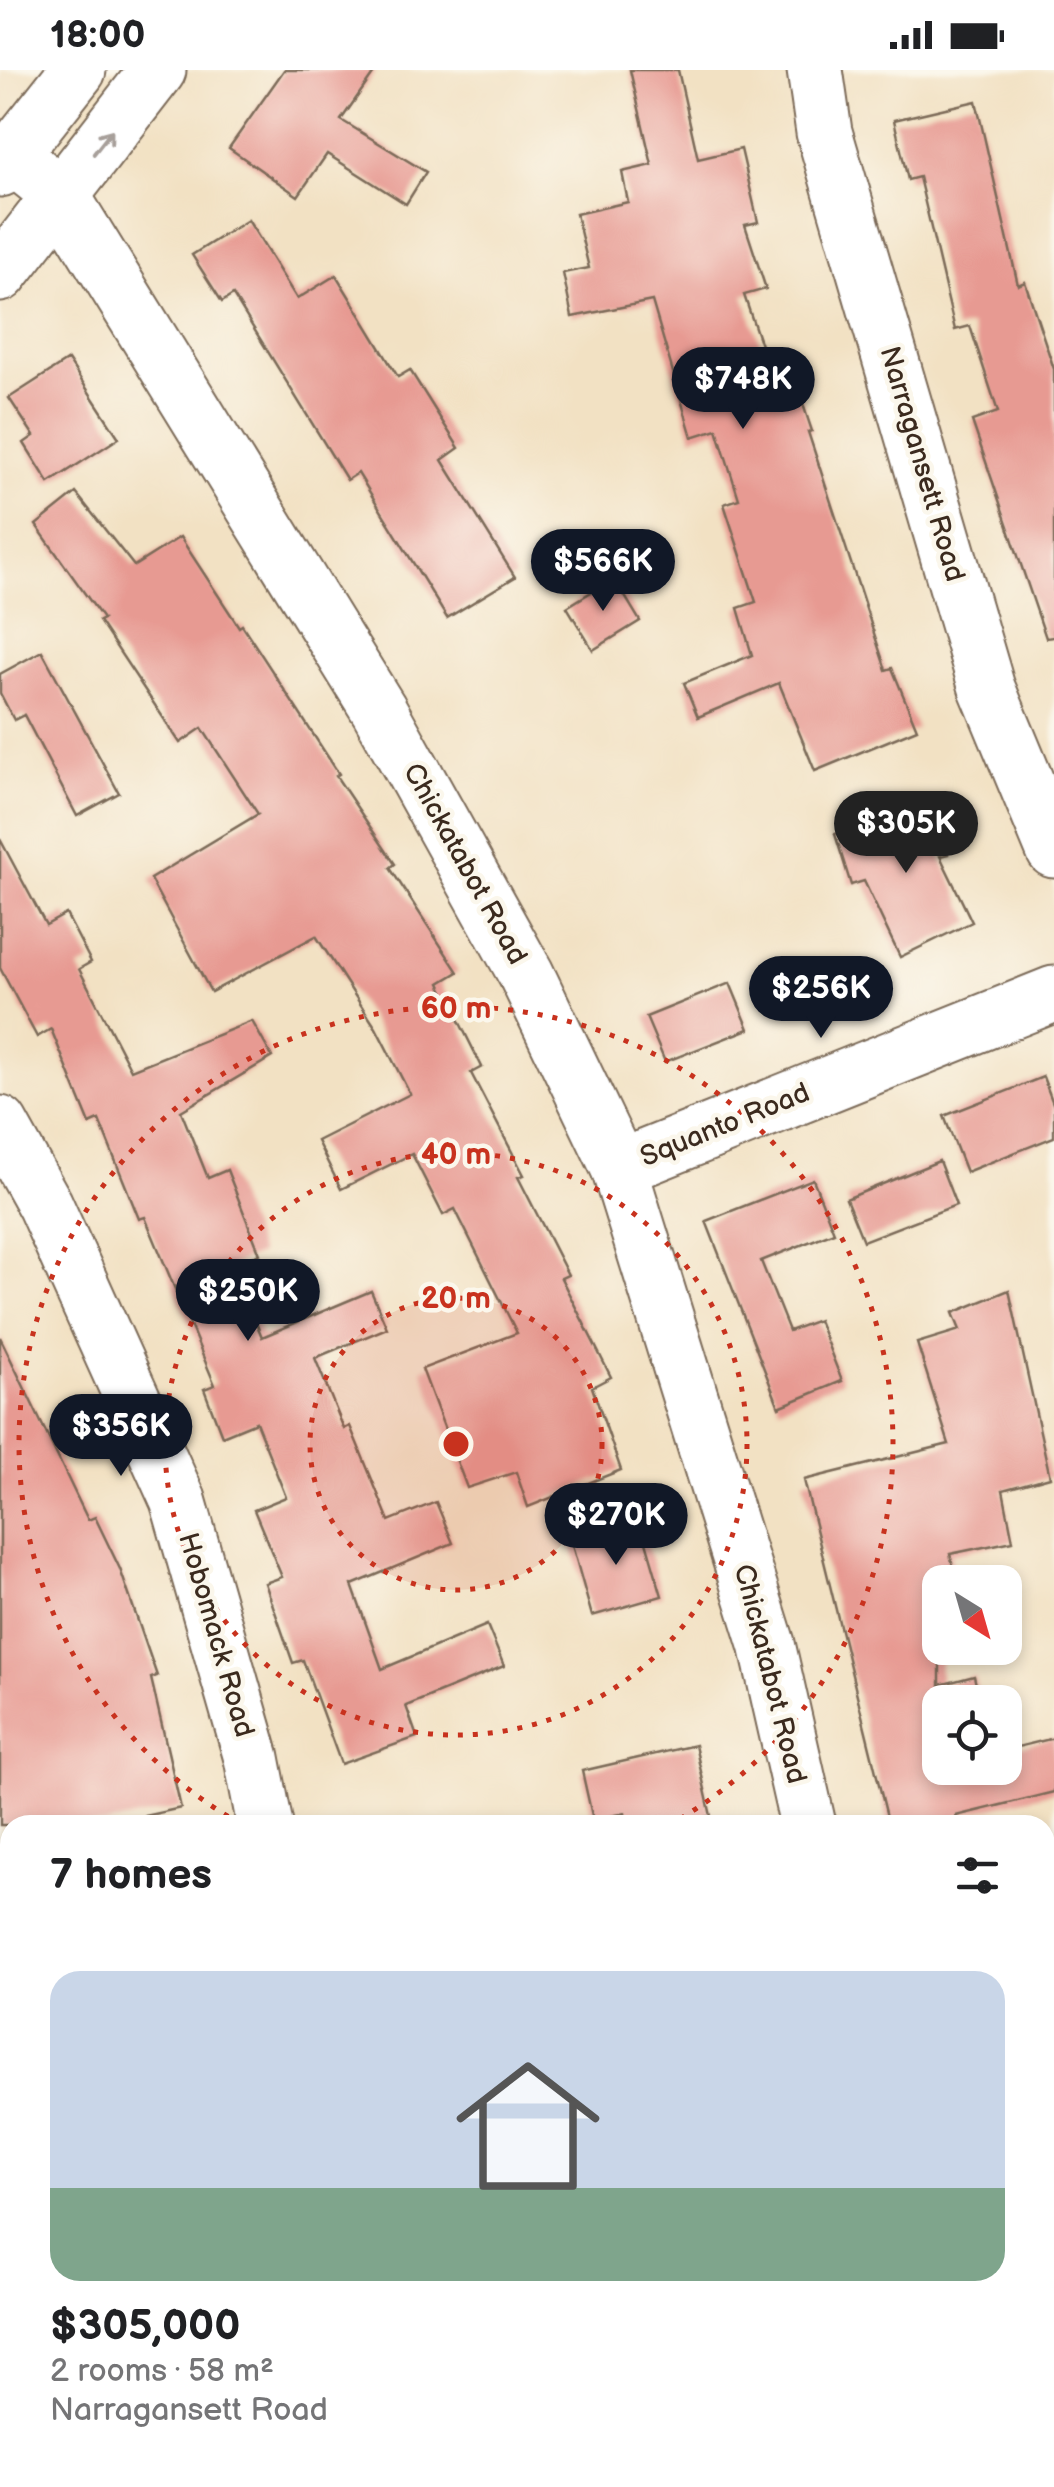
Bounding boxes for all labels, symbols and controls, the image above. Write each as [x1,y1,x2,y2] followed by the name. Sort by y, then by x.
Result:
[50,13,145,58] text: 18:00
[92,129,113,156] one-way arrow
[873,343,971,585] street label: Narragansett Road
[673,347,813,432] pin: $748K
[694,360,792,399] text: $748K
[533,529,673,614] pin: $566K
[553,542,653,581] text: $566K
[396,758,534,970] street label: Chickatabot Road
[836,791,976,876] pin: $305K
[856,804,956,843] text: $305K
[751,956,891,1041] pin: $256K
[771,969,871,1008] text: $256K
[421,991,491,1027] text: 60 m
[636,1076,814,1174] street label: Squanto Road
[421,1137,491,1173] text: 40 m
[178,1259,318,1344] pin: $250K
[198,1272,298,1311] text: $250K
[421,1281,491,1317] text: 20 m
[51,1394,191,1479] pin: $356K
[71,1407,171,1446] text: $356K
[438,1426,474,1462] centre of rings
[546,1483,686,1568] pin: $270K
[567,1496,665,1535] text: $270K
[171,1529,261,1741] street label: Hobomack Road
[727,1561,813,1787] street label: Chickatabot Road
[922,1565,1022,1665] north arrow
[922,1565,1022,1785] map controls
[922,1685,1022,1785] button: locate
[950,1848,1005,1903] icon: filters
[50,1850,212,1901] text: 7 homes
[438,2036,618,2216] icon: home
[50,2301,240,2352] text: $305,000
[50,2352,274,2391] text: 2 rooms · 58 m²
[50,2391,328,2430] text: Narragansett Road

